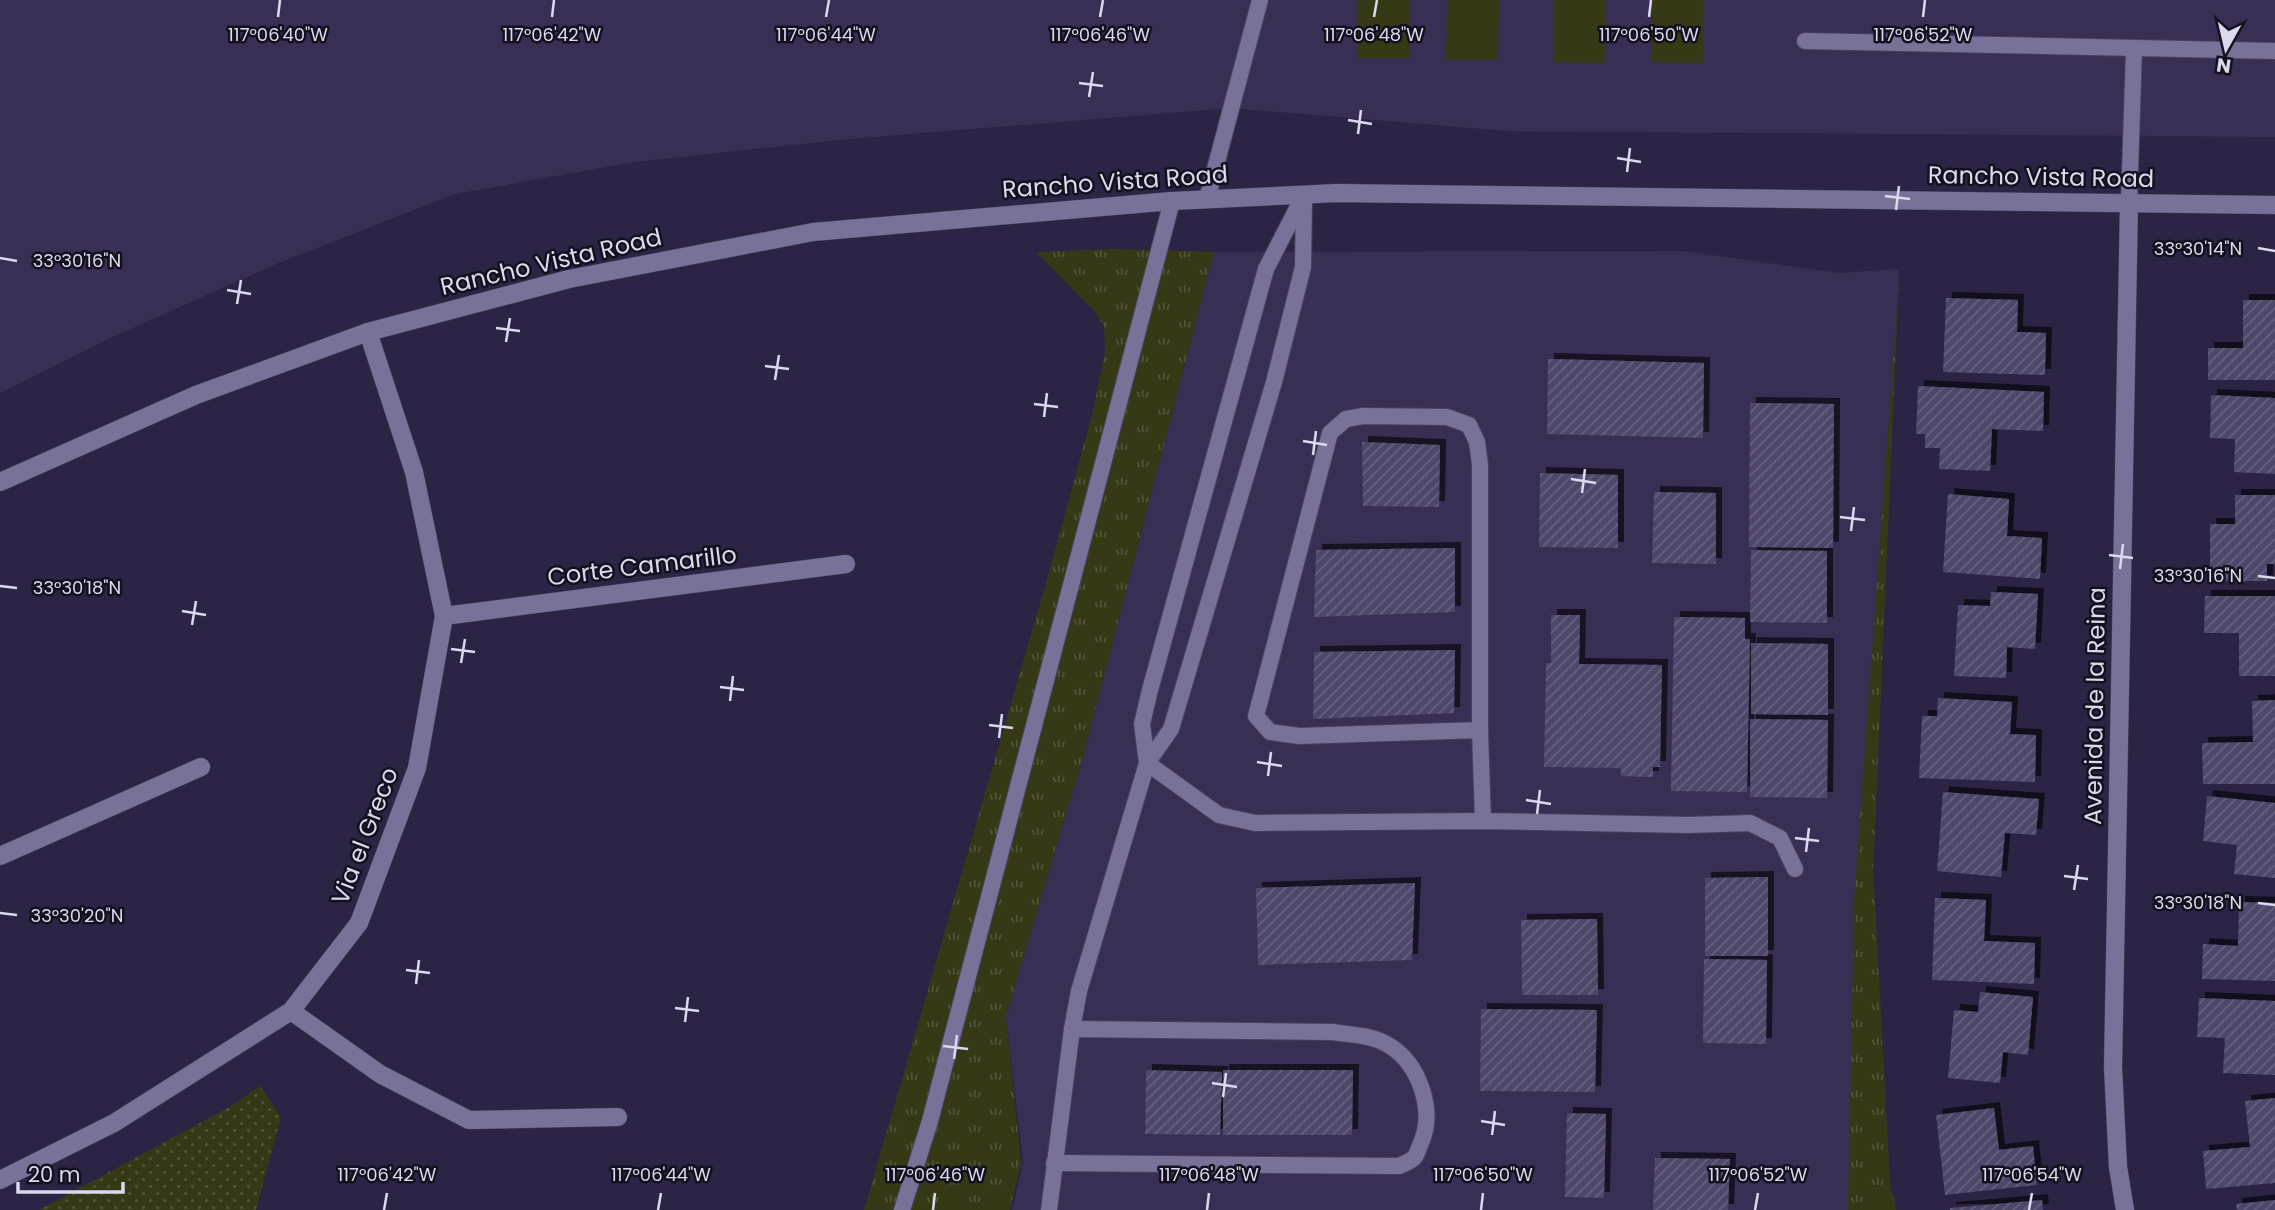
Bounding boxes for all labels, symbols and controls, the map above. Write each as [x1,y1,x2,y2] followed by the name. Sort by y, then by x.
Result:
[2191,14,2261,84] north arrow
[228,22,328,47] text: 117°06'40"W
[503,22,602,47] text: 117°06'42"W
[776,22,876,47] text: 117°06'44"W
[1050,22,1150,47] text: 117°06'46"W
[1324,22,1424,47] text: 117°06'48"W
[1599,22,1699,47] text: 117°06'50"W
[1874,22,1973,47] text: 117°06'52"W
[2215,51,2233,80] text: N
[1001,157,1229,206] street label: Rancho Vista Road
[1928,158,2154,195] street label: Rancho Vista Road
[437,220,665,303] street label: Rancho Vista Road
[2154,236,2242,261] text: 33°30'14"N
[33,248,121,273] text: 33°30'16"N
[545,538,739,593] street label: Corte Camarillo
[2154,563,2242,588] text: 33°30'16"N
[33,575,121,600] text: 33°30'18"N
[2076,587,2113,825] street label: Avenida de la Reina
[323,763,406,909] street label: Via el Greco
[2154,890,2242,915] text: 33°30'18"N
[31,903,123,928] text: 33°30'20"N
[18,1150,122,1194] scale bar
[28,1160,81,1189] text: 20 m
[338,1162,437,1187] text: 117°06'42"W
[611,1162,711,1187] text: 117°06'44"W
[885,1162,985,1187] text: 117°06'46"W
[1159,1162,1259,1187] text: 117°06'48"W
[1433,1162,1533,1187] text: 117°06'50"W
[1709,1162,1808,1187] text: 117°06'52"W
[1982,1162,2082,1187] text: 117°06'54"W

